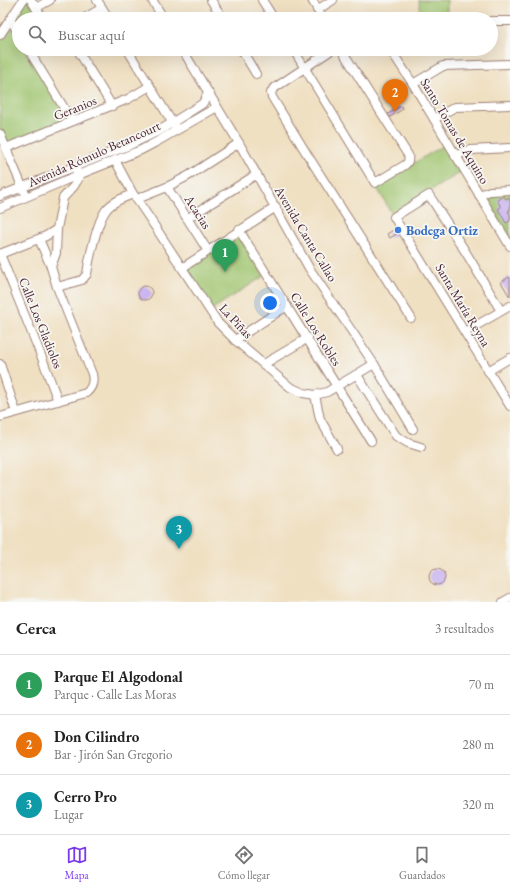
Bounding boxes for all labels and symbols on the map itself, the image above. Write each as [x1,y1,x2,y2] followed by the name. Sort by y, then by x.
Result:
[417,75,493,187] street label: Santo Tomas de Aquino
[382,79,408,112] pin: 2
[51,92,99,124] street label: Geranios
[24,117,163,191] street label: Avenida Rómulo Betancourt
[270,182,341,285] street label: Avenida Canta Callao
[180,191,215,232] street label: Acacias
[406,222,478,239] place label: Bodega Ortiz
[393,225,403,235] marker: Bodega Ortiz
[212,239,238,272] pin: 1
[432,260,495,350] street label: Santa María Reyna
[15,275,67,371] street label: Calle Los Gladiolos
[287,289,345,369] street label: Calle Los Robles
[260,293,280,313] your location
[215,300,257,342] street label: La Piñas
[166,516,192,549] pin: 3

